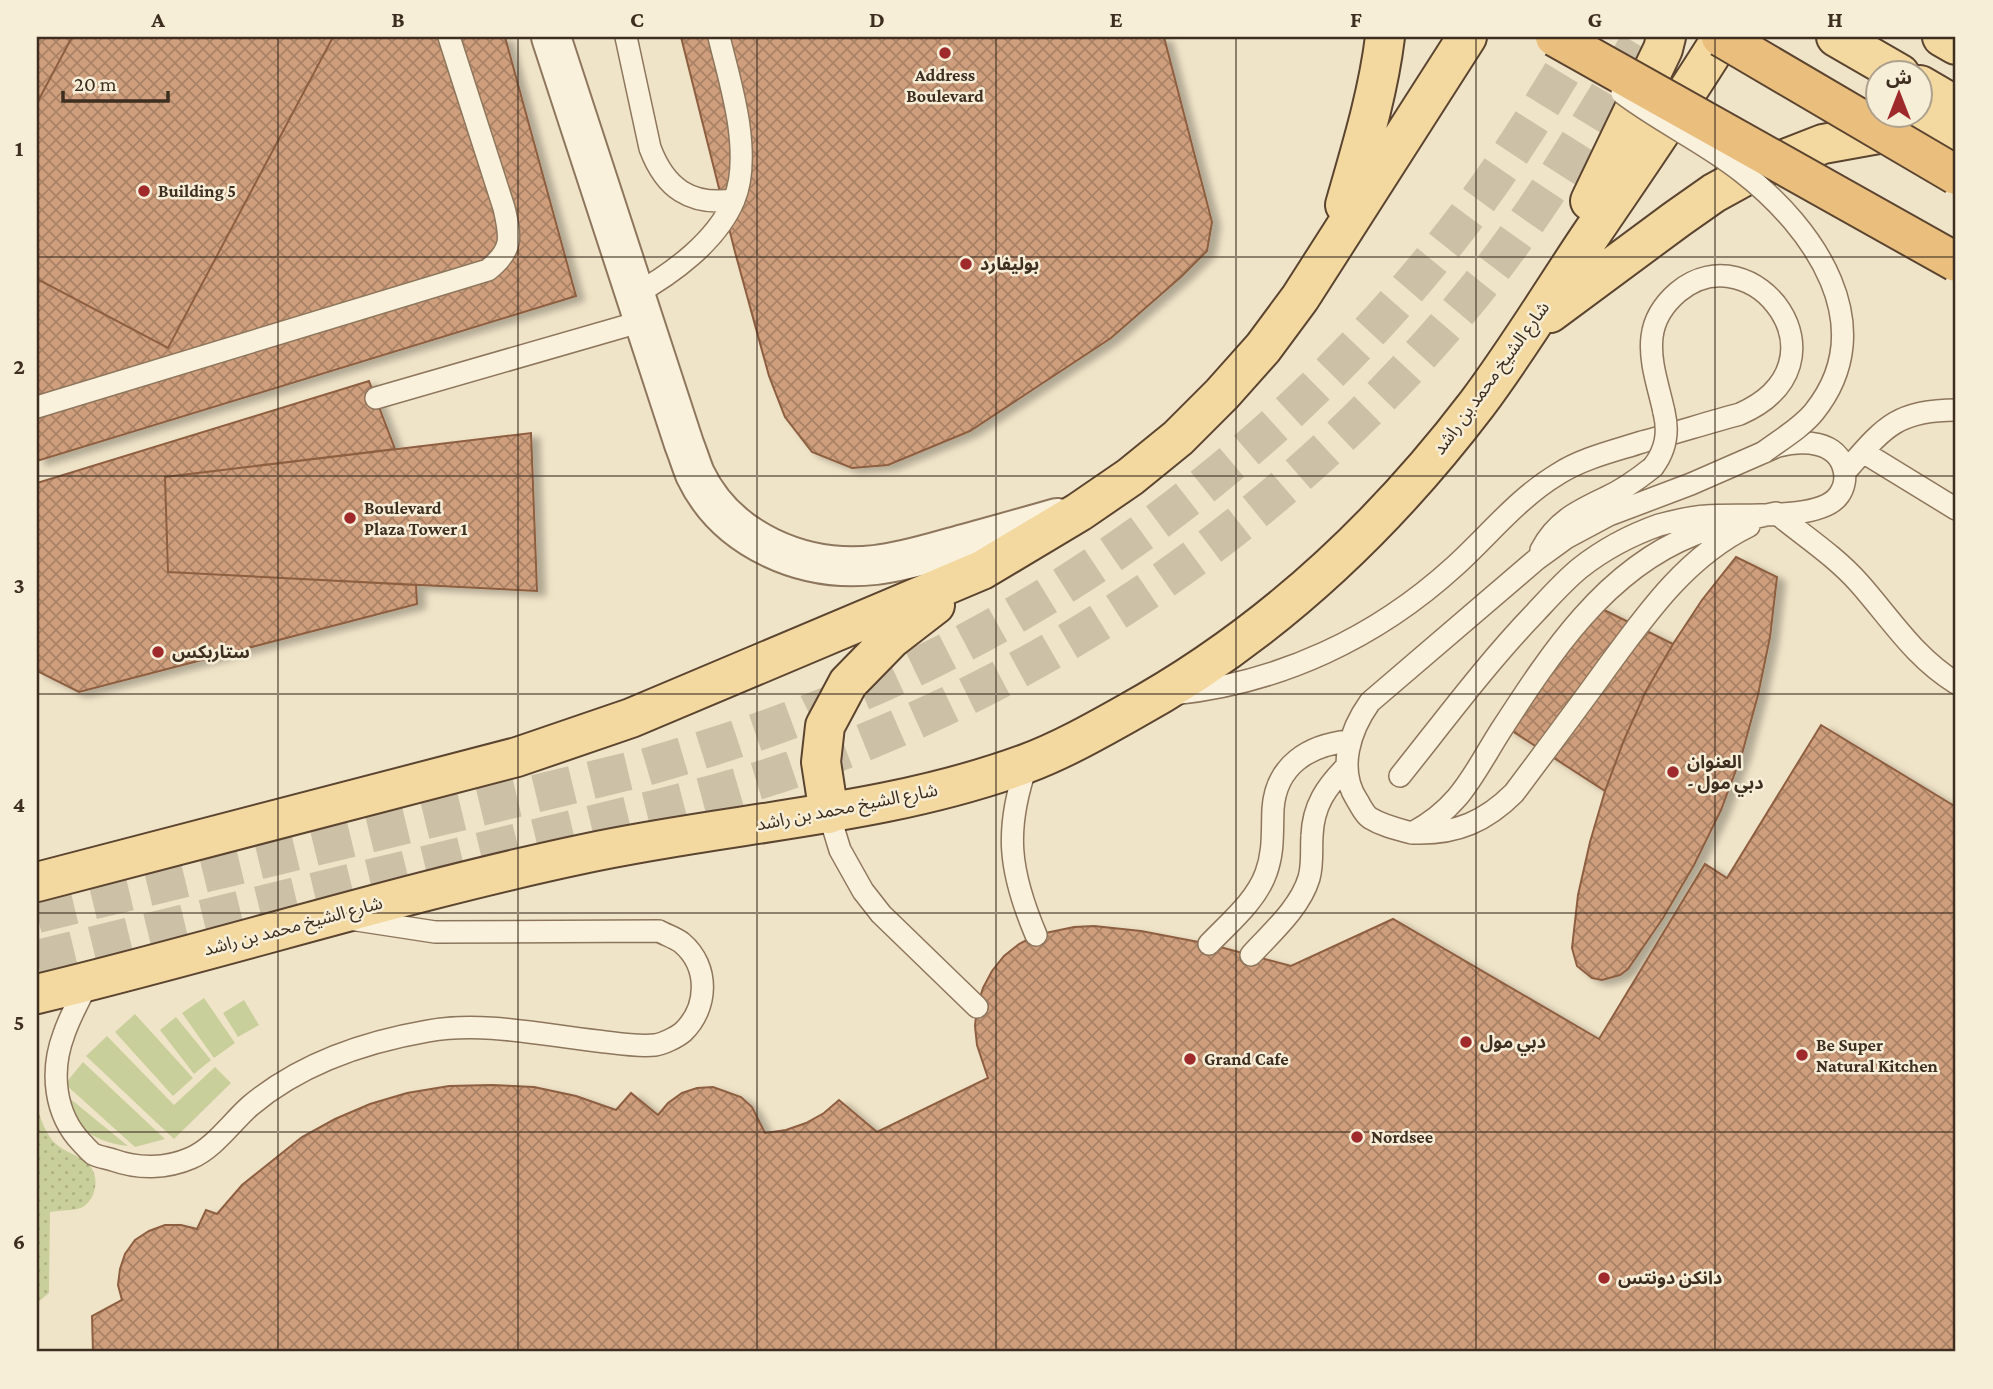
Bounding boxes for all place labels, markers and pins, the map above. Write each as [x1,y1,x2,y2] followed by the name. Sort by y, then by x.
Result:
[937,45,953,61] marker: Address Boulevard
[906,65,984,106] place label: Address Boulevard
[158,181,236,201] place label: Building 5
[136,183,152,199] marker: Building 5
[980,254,1039,275] place label: بوليفارد
[958,256,974,272] marker: بوليفارد
[364,498,468,539] place label: Boulevard Plaza Tower 1
[342,510,358,526] marker: Boulevard Plaza Tower 1
[172,642,250,663] place label: ستاربكس
[150,644,166,660] marker: ستاربكس
[1687,752,1763,797] place label: العنوان - دبي مول
[1665,764,1681,780] marker: العنوان - دبي مول
[1480,1032,1546,1056] place label: دبي مول
[1458,1034,1474,1050] marker: دبي مول
[1816,1035,1939,1076] place label: Be Super Natural Kitchen
[1794,1047,1810,1063] marker: Be Super Natural Kitchen
[1204,1049,1289,1069] place label: Grand Cafe
[1182,1051,1198,1067] marker: Grand Cafe
[1371,1127,1433,1147] place label: Nordsee
[1349,1129,1365,1145] marker: Nordsee
[1618,1268,1722,1288] place label: دانكن دونتس
[1596,1270,1612,1286] marker: دانكن دونتس

